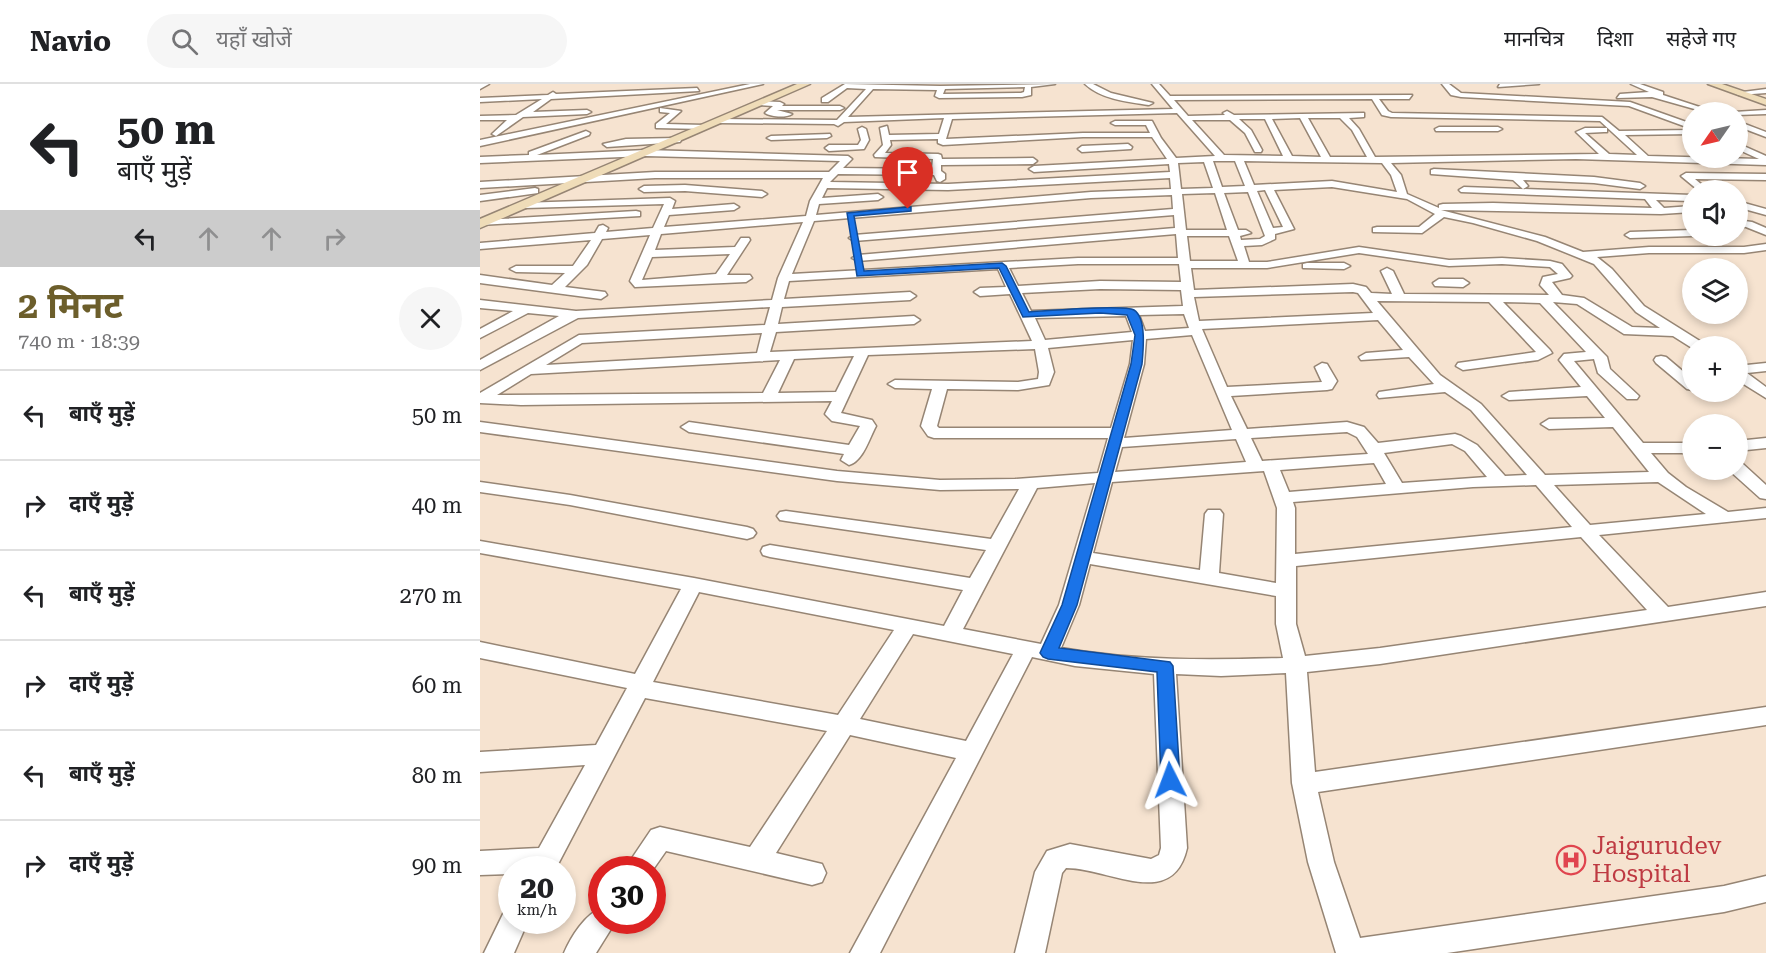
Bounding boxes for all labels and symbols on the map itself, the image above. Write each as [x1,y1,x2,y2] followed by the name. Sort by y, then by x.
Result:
[1682,102,1748,168] north arrow
[882,147,933,209] pin
[1138,748,1202,812] position arrow
[1592,832,1721,888] place label: Jaigurudev Hospital
[1555,844,1587,876] hospital icon: Jaigurudev Hospital
[588,856,666,934] speed limit sign: 30

